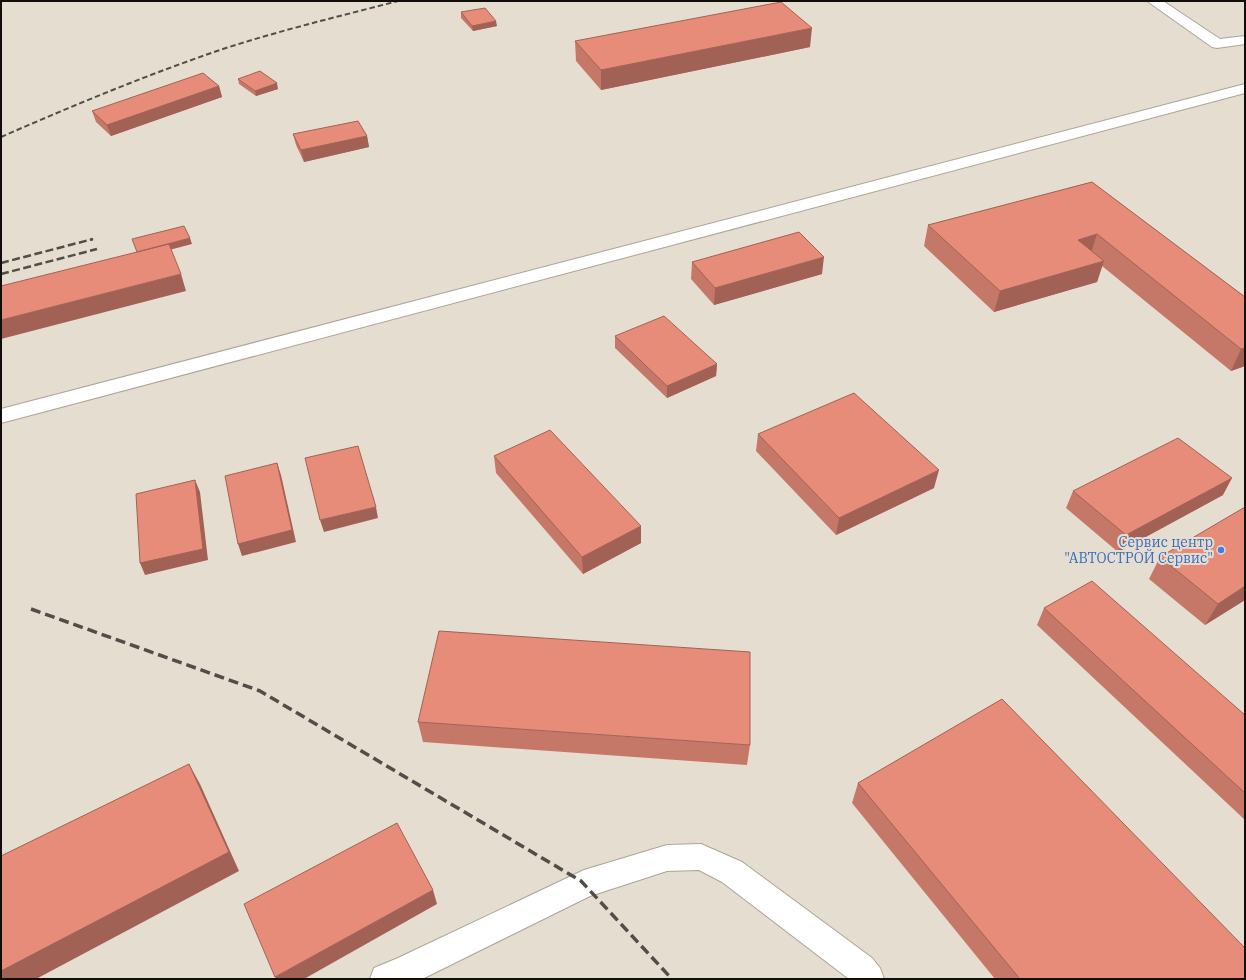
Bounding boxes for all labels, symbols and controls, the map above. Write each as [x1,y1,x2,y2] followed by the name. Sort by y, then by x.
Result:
[1064,533,1213,567] place label: Сервис центр "АВТОСТРОЙ Сервис"
[1216,545,1226,555] marker: Сервис центр "АВТОСТРОЙ Сервис"

